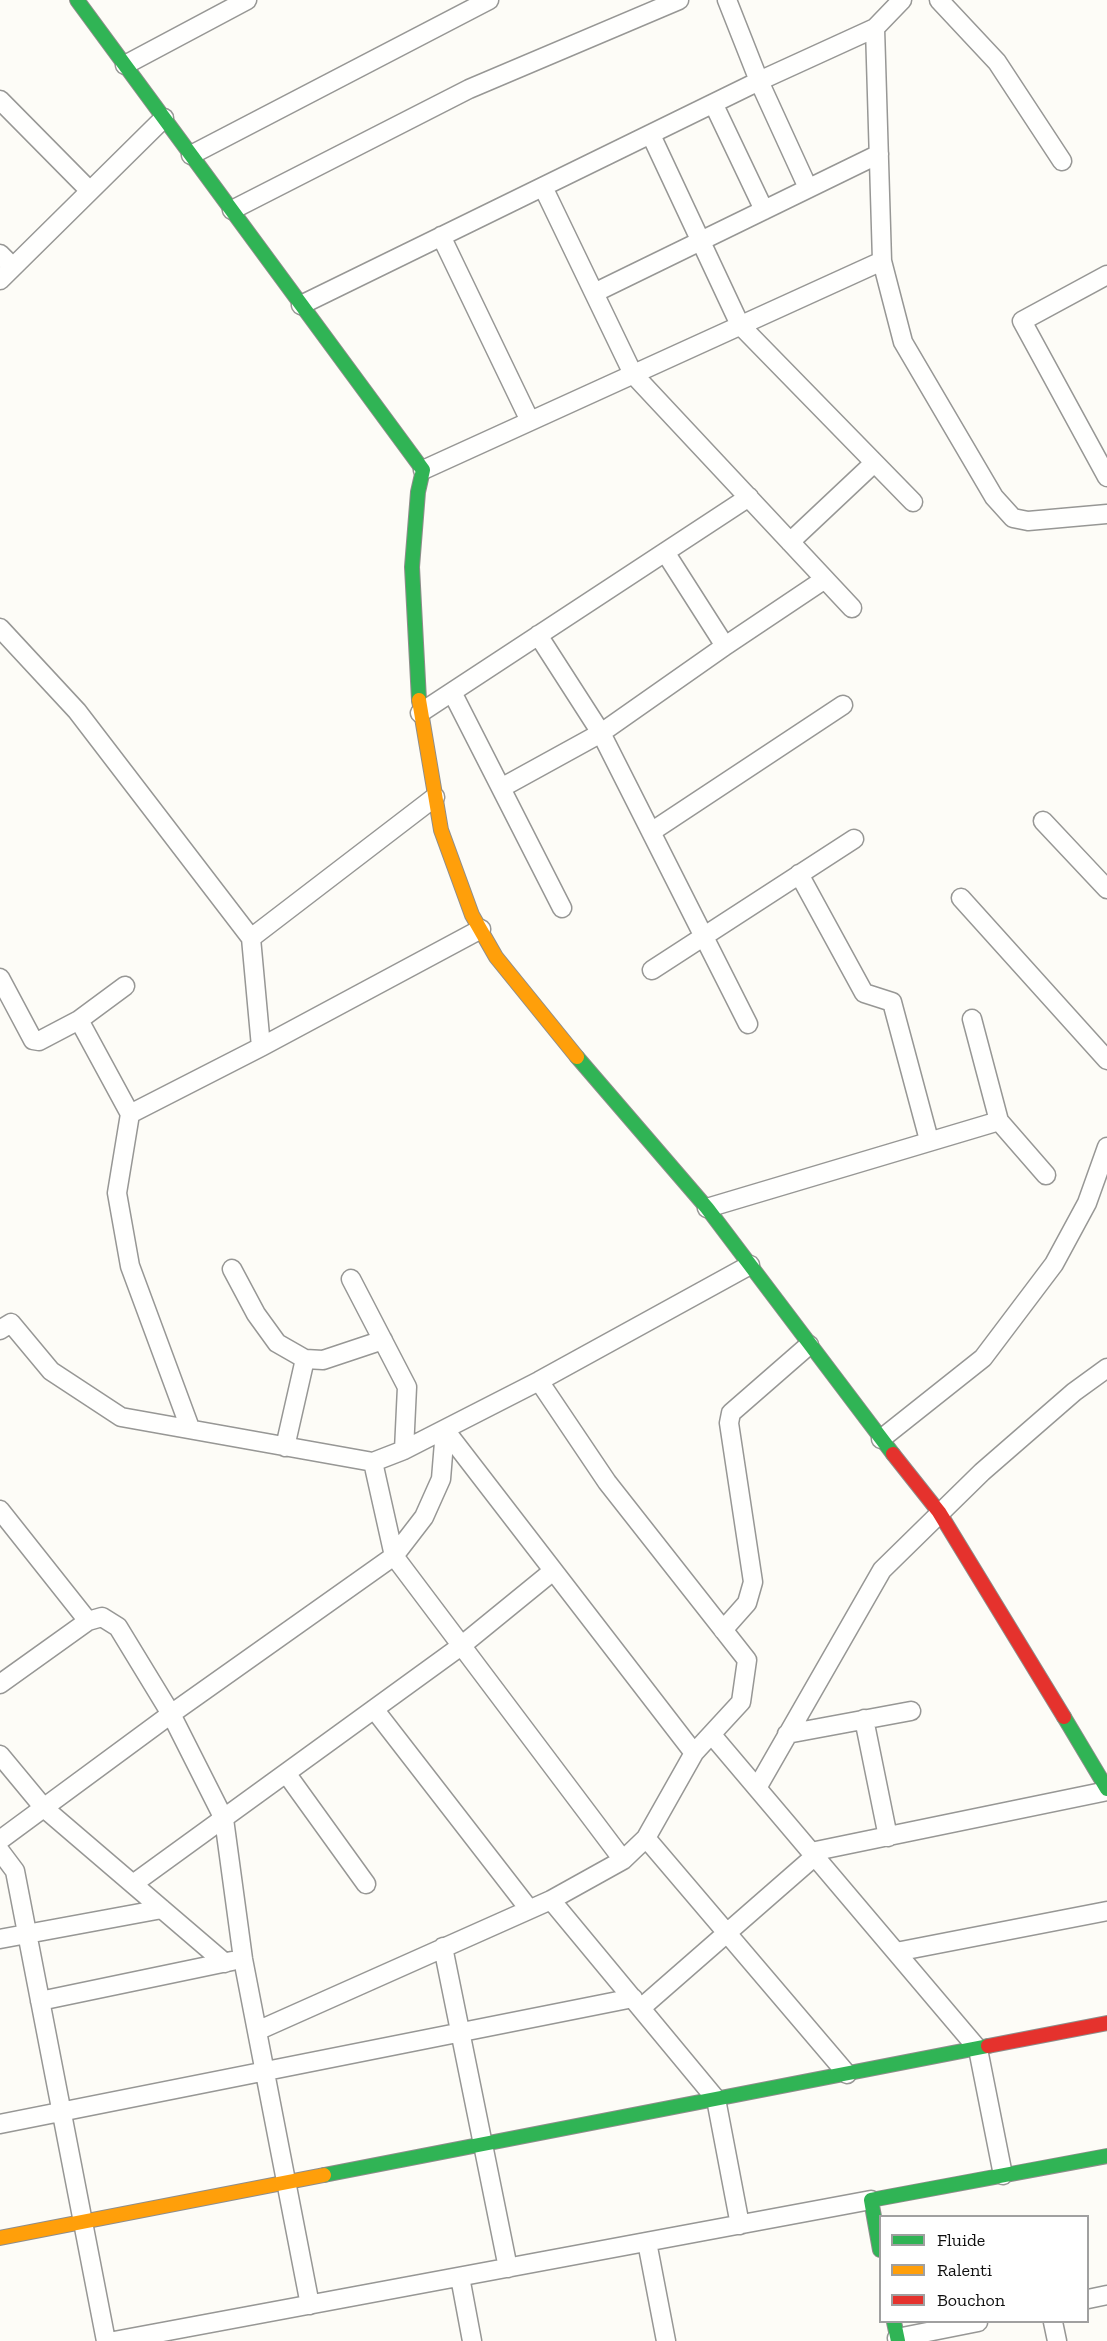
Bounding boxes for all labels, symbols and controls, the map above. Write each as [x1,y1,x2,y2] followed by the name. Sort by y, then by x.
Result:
[879,2215,1089,2323] legend
[937,2229,985,2251] text: Fluide
[937,2259,992,2281] text: Ralenti
[937,2289,1005,2311] text: Bouchon

